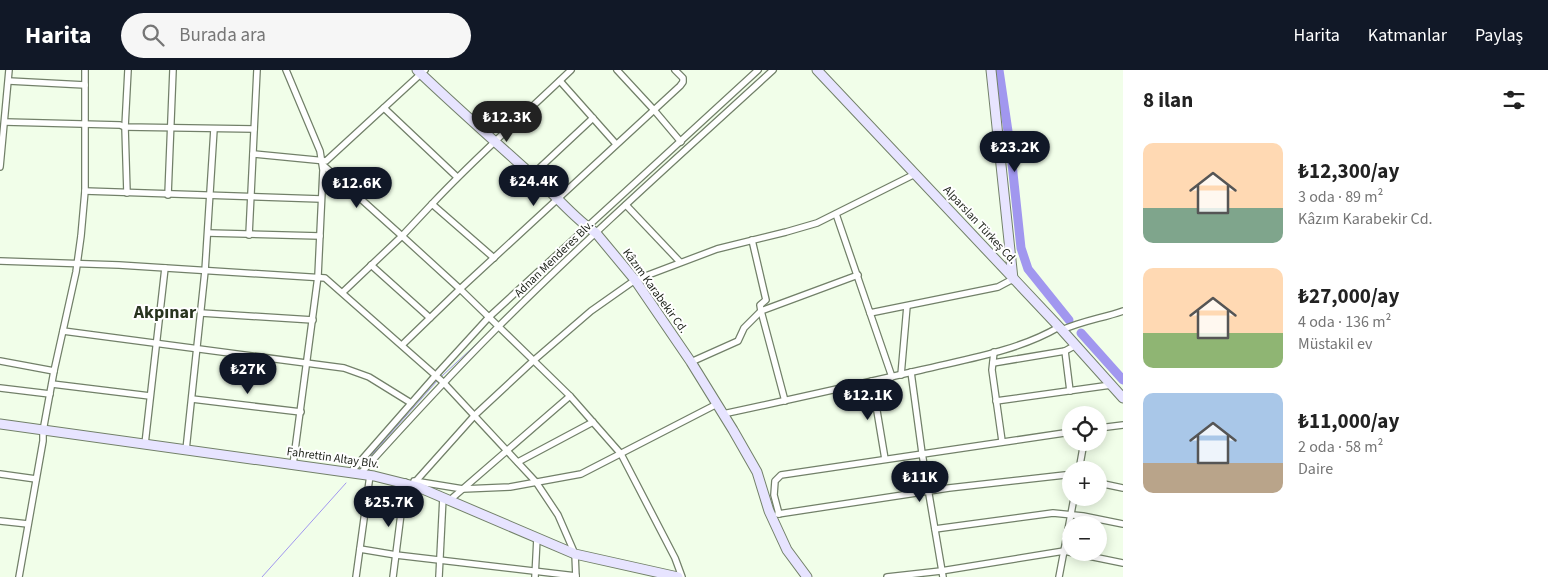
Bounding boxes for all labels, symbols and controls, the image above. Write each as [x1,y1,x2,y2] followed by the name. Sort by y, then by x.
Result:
[121,13,471,58] search box
[25,18,91,53] text: Harita
[139,21,167,49] icon: search
[179,22,266,49] text: Burada ara
[1294,23,1340,48] text: Harita
[1368,23,1447,48] text: Katmanlar
[1475,23,1523,48] text: Paylaş
[1143,85,1193,115] text: 8 ilan
[1500,86,1528,114] icon: filters
[466,100,548,143] pin: ₺12.3K
[483,106,531,128] text: ₺12.3K
[974,131,1056,173] pin: ₺23.2K
[991,136,1039,158] text: ₺23.2K
[1298,156,1399,186] text: ₺12,300/ay
[1183,163,1243,223] icon: home
[493,164,575,207] pin: ₺24.4K
[316,166,398,209] pin: ₺12.6K
[510,170,558,192] text: ₺24.4K
[333,172,381,194] text: ₺12.6K
[939,182,1021,268] street label: Alparslan Türkeş Cd.
[1298,186,1383,208] text: 3 oda · 89 m²
[1298,208,1433,230] text: Kâzım Karabekir Cd.
[511,217,597,301] street label: Adnan Menderes Blv.
[618,245,692,337] street label: Kâzım Karabekir Cd.
[1298,281,1399,311] text: ₺27,000/ay
[1183,288,1243,348] icon: home
[133,300,197,325] district label: Akpınar
[1298,311,1391,333] text: 4 oda · 136 m²
[1298,333,1372,355] text: Müstakil ev
[218,352,278,395] pin: ₺27K
[230,358,266,380] text: ₺27K
[827,378,909,421] pin: ₺12.1K
[844,384,892,406] text: ₺12.1K
[1062,406,1107,561] map controls
[1062,406,1107,451] button: locate
[1298,406,1399,436] text: ₺11,000/ay
[1183,413,1243,473] icon: home
[1298,436,1383,458] text: 2 oda · 58 m²
[286,443,380,473] street label: Fahrettin Altay Blv.
[1298,458,1333,480] text: Daire
[890,460,950,503] pin: ₺11K
[1062,461,1107,506] button: +
[902,466,938,488] text: ₺11K
[348,486,430,528] pin: ₺25.7K
[365,491,413,513] text: ₺25.7K
[1062,516,1107,561] button: −

